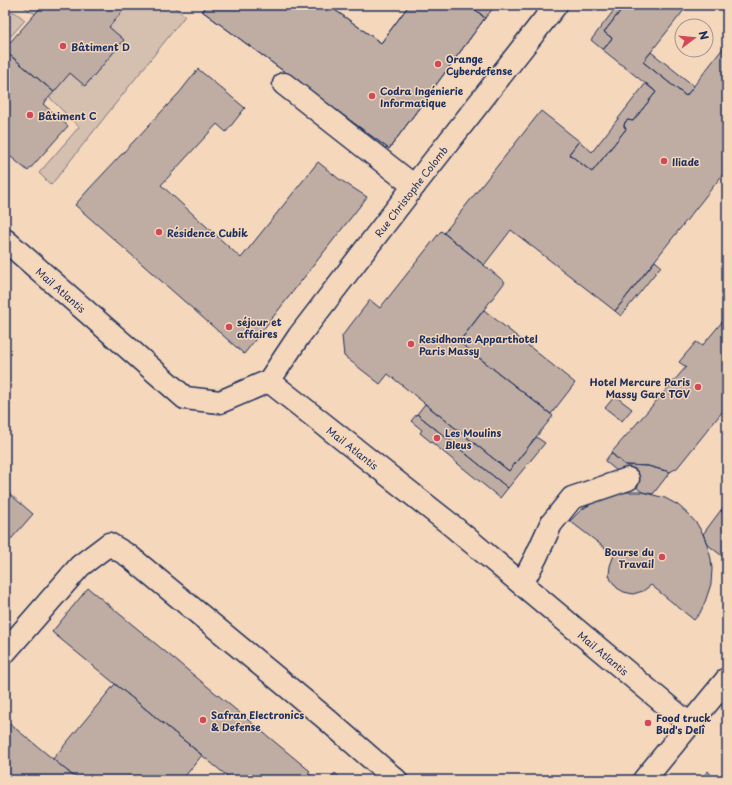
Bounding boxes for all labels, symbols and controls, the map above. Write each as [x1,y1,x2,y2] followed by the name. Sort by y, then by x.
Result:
[674,18,714,58] north arrow
[695,29,714,42] text: N
[71,39,130,54] place label: Bâtiment D
[58,41,68,51] marker: Bâtiment D
[446,51,513,78] place label: Orange Cyberdefense
[433,59,443,69] marker: Orange Cyberdefense
[380,83,464,110] place label: Codra Ingénierie Informatique
[367,91,377,101] marker: Codra Ingénierie Informatique
[38,108,97,123] place label: Bâtiment C
[25,110,35,120] marker: Bâtiment C
[370,142,451,240] street label: Rue Christophe Colomb
[672,154,700,169] place label: Iliade
[659,156,669,166] marker: Iliade
[167,225,248,240] place label: Résidence Cubik
[154,227,164,237] marker: Résidence Cubik
[33,263,90,316] street label: Mail Atlantis
[237,314,282,341] place label: séjour et affaires
[224,322,234,332] marker: séjour et affaires
[419,331,538,358] place label: Residhome Apparthotel Paris Massy
[406,339,416,349] marker: Residhome Apparthotel Paris Massy
[590,374,691,402] place label: Hotel Mercure Paris Massy Gare TGV
[693,382,703,392] marker: Hotel Mercure Paris Massy Gare TGV
[324,422,382,473] street label: Mail Atlantis
[445,425,501,452] place label: Les Moulins Bleus
[432,433,442,443] marker: Les Moulins Bleus
[605,544,654,571] place label: Bourse du Travail
[657,552,667,562] marker: Bourse du Travail
[575,627,632,678] street label: Mail Atlantis
[211,707,304,734] place label: Safran Electronics & Defense
[656,710,711,737] place label: Food truck Bud's Delî
[198,715,208,725] marker: Safran Electronics & Defense
[643,718,653,728] marker: Food truck Bud's Delî

